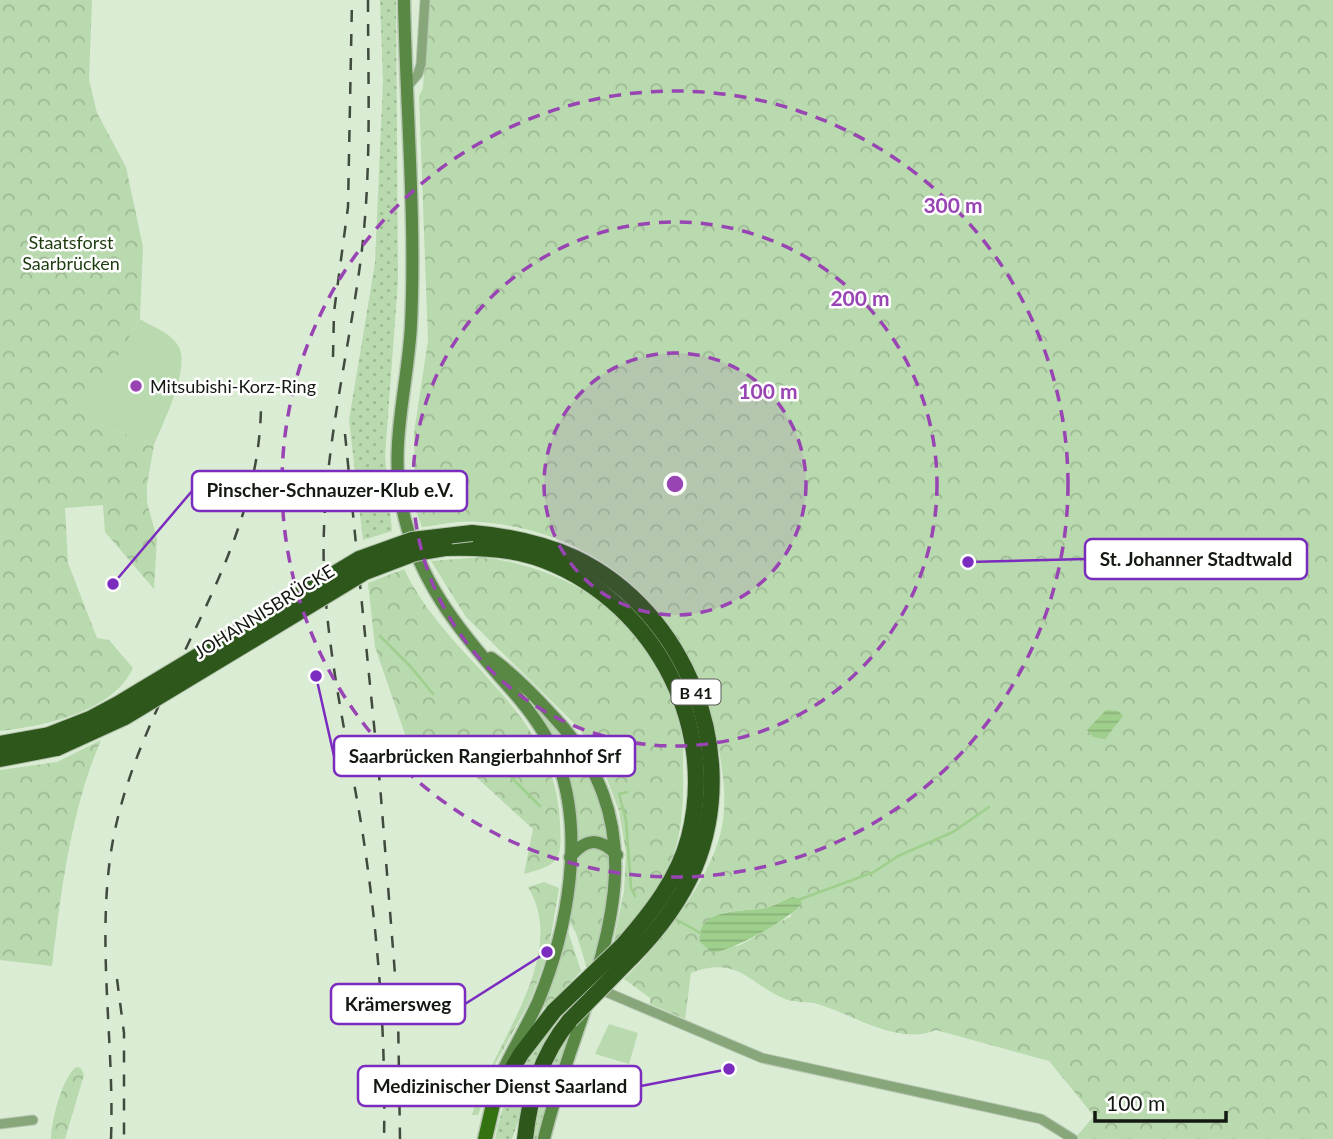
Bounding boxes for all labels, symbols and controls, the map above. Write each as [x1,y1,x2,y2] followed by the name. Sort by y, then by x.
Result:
[923,192,983,217] text: 300 m
[22,231,120,274] park label: Staatsforst Saarbrücken
[830,285,890,310] text: 200 m
[150,375,316,397] place label: Mitsubishi-Korz-Ring
[128,378,144,394] marker: Mitsubishi-Korz-Ring
[738,378,798,403] text: 100 m
[192,471,467,511] callout: Pinscher-Schnauzer-Klub e.V.
[663,472,687,496] centre of rings
[206,478,454,501] text: Pinscher-Schnauzer-Klub e.V.
[1085,539,1307,579] callout: St. Johanner Stadtwald
[1100,547,1292,570] text: St. Johanner Stadtwald
[190,559,338,663] street label: JOHANNISBRÜCKE
[672,680,720,705] road number: B 41
[334,736,635,776] callout: Saarbrücken Rangierbahnhof Srf
[349,744,621,767] text: Saarbrücken Rangierbahnhof Srf
[331,984,465,1024] callout: Krämersweg
[345,992,451,1015] text: Krämersweg
[358,1066,641,1106] callout: Medizinischer Dienst Saarland
[373,1074,627,1097] text: Medizinischer Dienst Saarland
[1095,1080,1226,1124] scale bar
[1106,1090,1165,1115] text: 100 m

